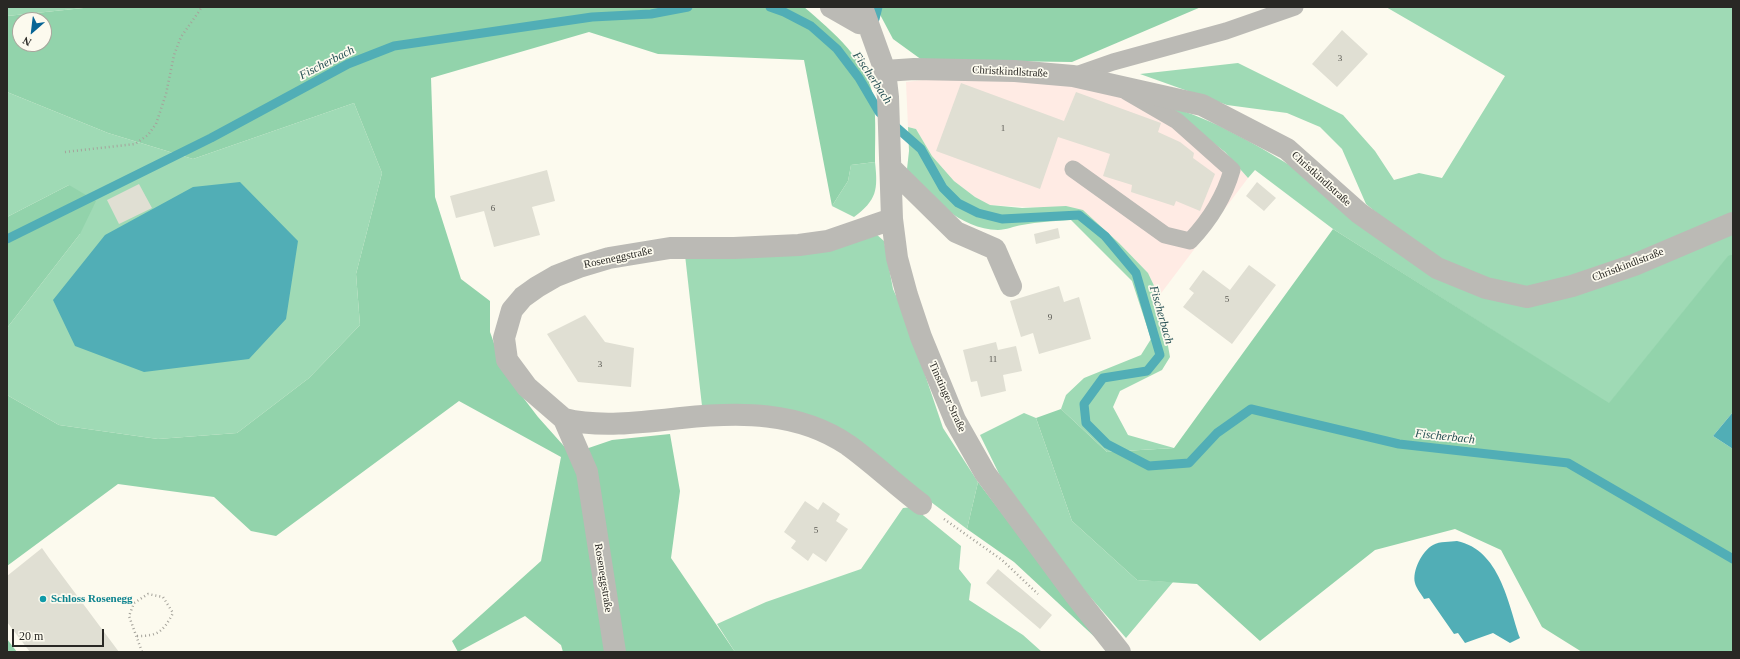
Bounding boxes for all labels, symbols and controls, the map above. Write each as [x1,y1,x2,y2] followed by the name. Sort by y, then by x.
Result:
[12,12,52,52] north arrow
[21,35,33,49] text: N
[297,43,357,83] water label: Fischerbach
[849,49,895,107] water label: Fischerbach
[1338,54,1342,64] house number: 3
[972,63,1048,81] street label: Christkindlstraße
[1001,124,1005,134] house number: 1
[1288,149,1354,209] street label: Christkindlstraße
[491,204,495,214] house number: 6
[583,244,653,272] street label: Roseneggstraße
[1590,245,1666,285] street label: Christkindlstraße
[1146,284,1176,346] water label: Fischerbach
[1225,295,1229,305] house number: 5
[1048,313,1052,323] house number: 9
[989,355,997,365] house number: 11
[598,360,602,370] house number: 3
[926,360,968,434] street label: Tinstinger Straße
[1414,427,1476,447] water label: Fischerbach
[814,526,818,536] house number: 5
[591,543,615,613] street label: Roseneggstraße
[51,592,133,606] place label: Schloss Rosenegg
[38,594,48,604] marker: Schloss Rosenegg
[14,621,106,647] scale bar
[19,629,43,643] text: 20 m

